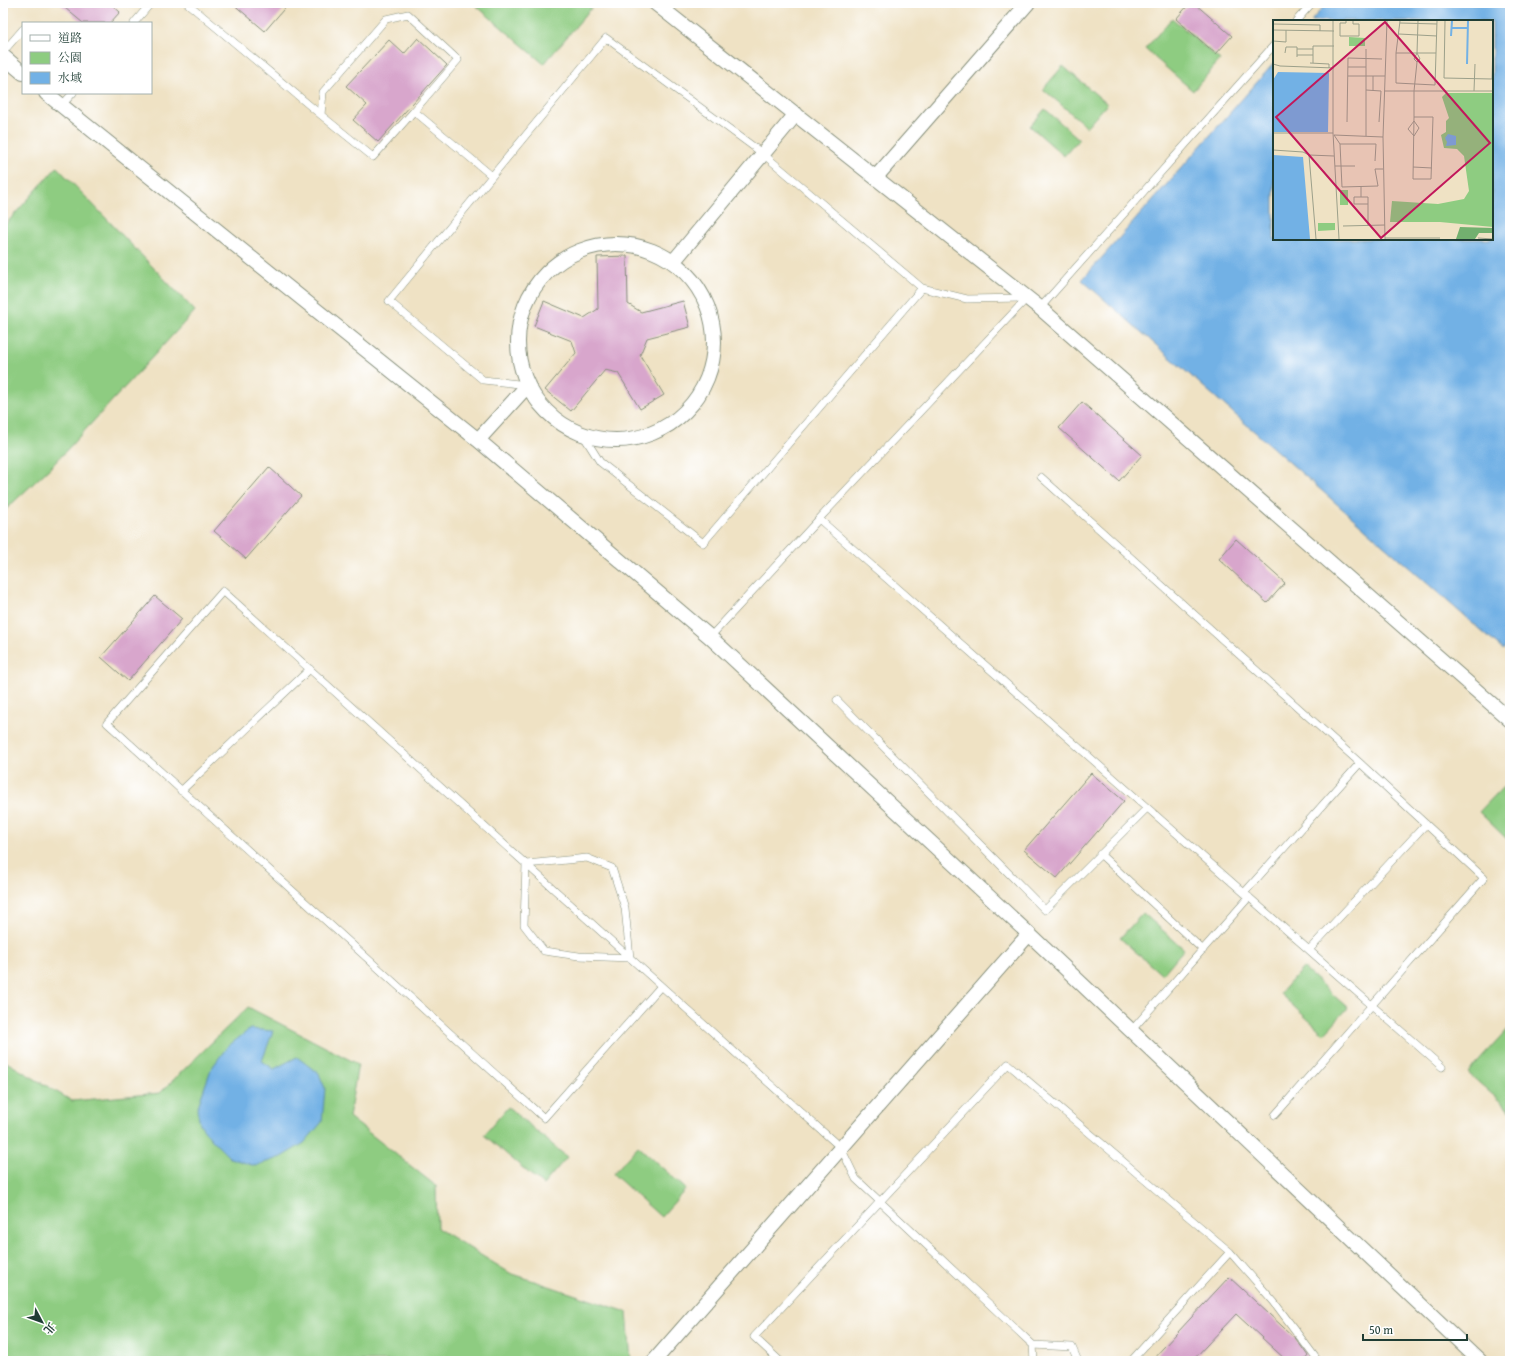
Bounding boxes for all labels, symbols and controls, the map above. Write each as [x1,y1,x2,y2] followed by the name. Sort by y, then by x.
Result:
[1273,20,1493,240] inset map
[22,22,152,94] legend
[58,29,82,46] text: 道路
[58,49,82,66] text: 公園
[58,69,82,86] text: 水域
[22,1302,62,1342] north arrow
[1363,1316,1467,1342] scale bar
[40,1319,59,1338] text: 北
[1369,1321,1393,1338] text: 50 m

